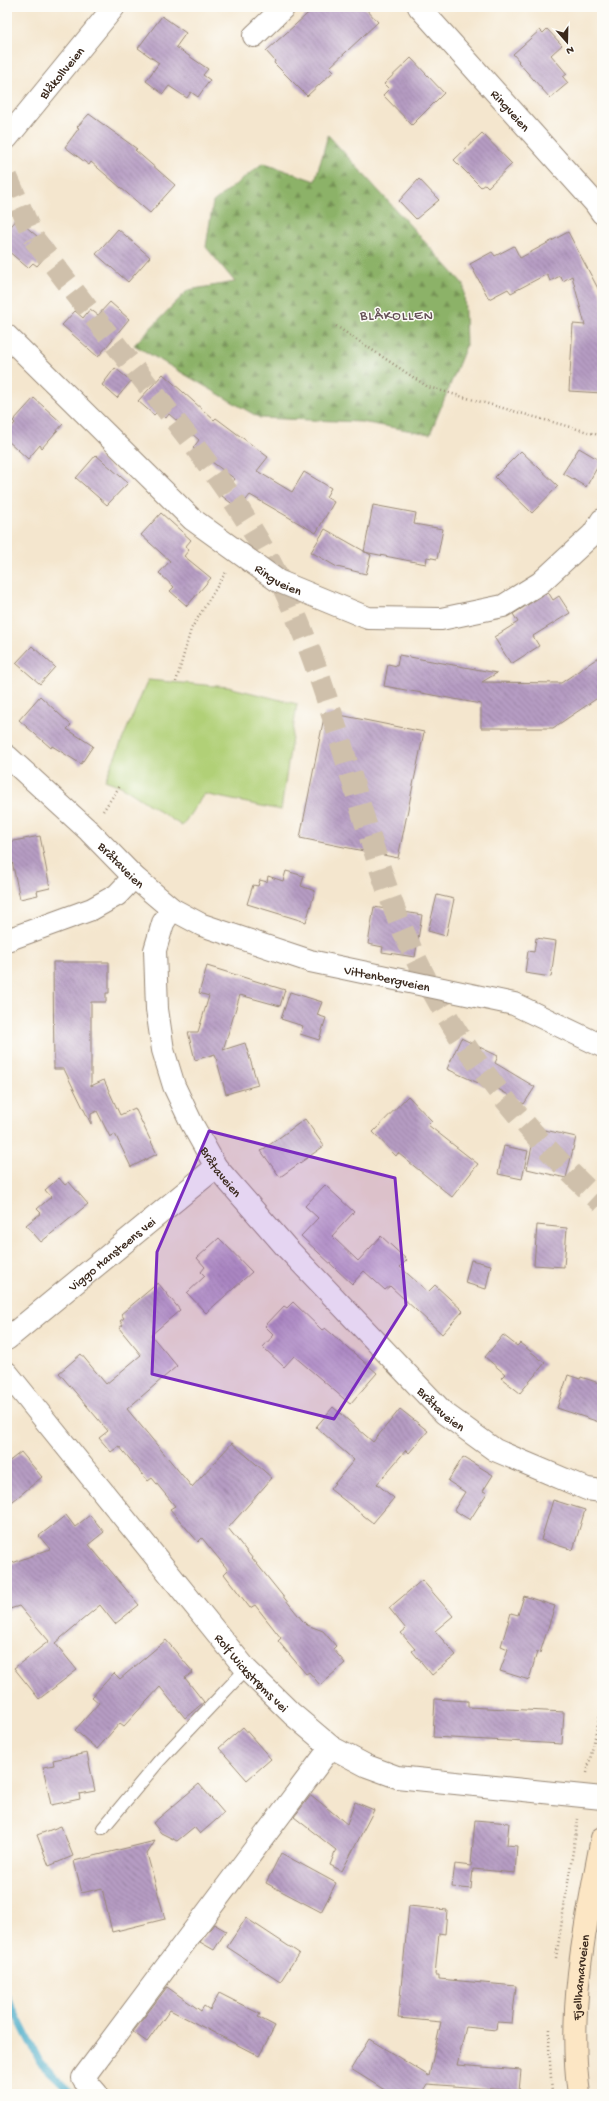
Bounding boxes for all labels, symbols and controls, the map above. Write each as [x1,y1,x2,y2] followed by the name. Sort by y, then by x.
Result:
[547,22,587,62] north arrow
[564,43,575,56] text: N
[36,44,89,104] street label: Blåkollveien
[487,87,533,136] street label: Ringveien
[359,308,434,325] district label: BLÅKOLLEN
[251,562,304,600] street label: Ringveien
[93,839,147,893] street label: Bråtaveien
[342,963,432,996] street label: Vittenbergveien
[196,1144,244,1202] street label: Bråtaveien
[65,1215,160,1296] street label: Viggo Hansteens vei
[412,1384,468,1436] street label: Bråtaveien
[210,1631,291,1716] street label: Rolf Wickstrøms vei
[570,1933,594,2022] street label: Fjellhamarveien

